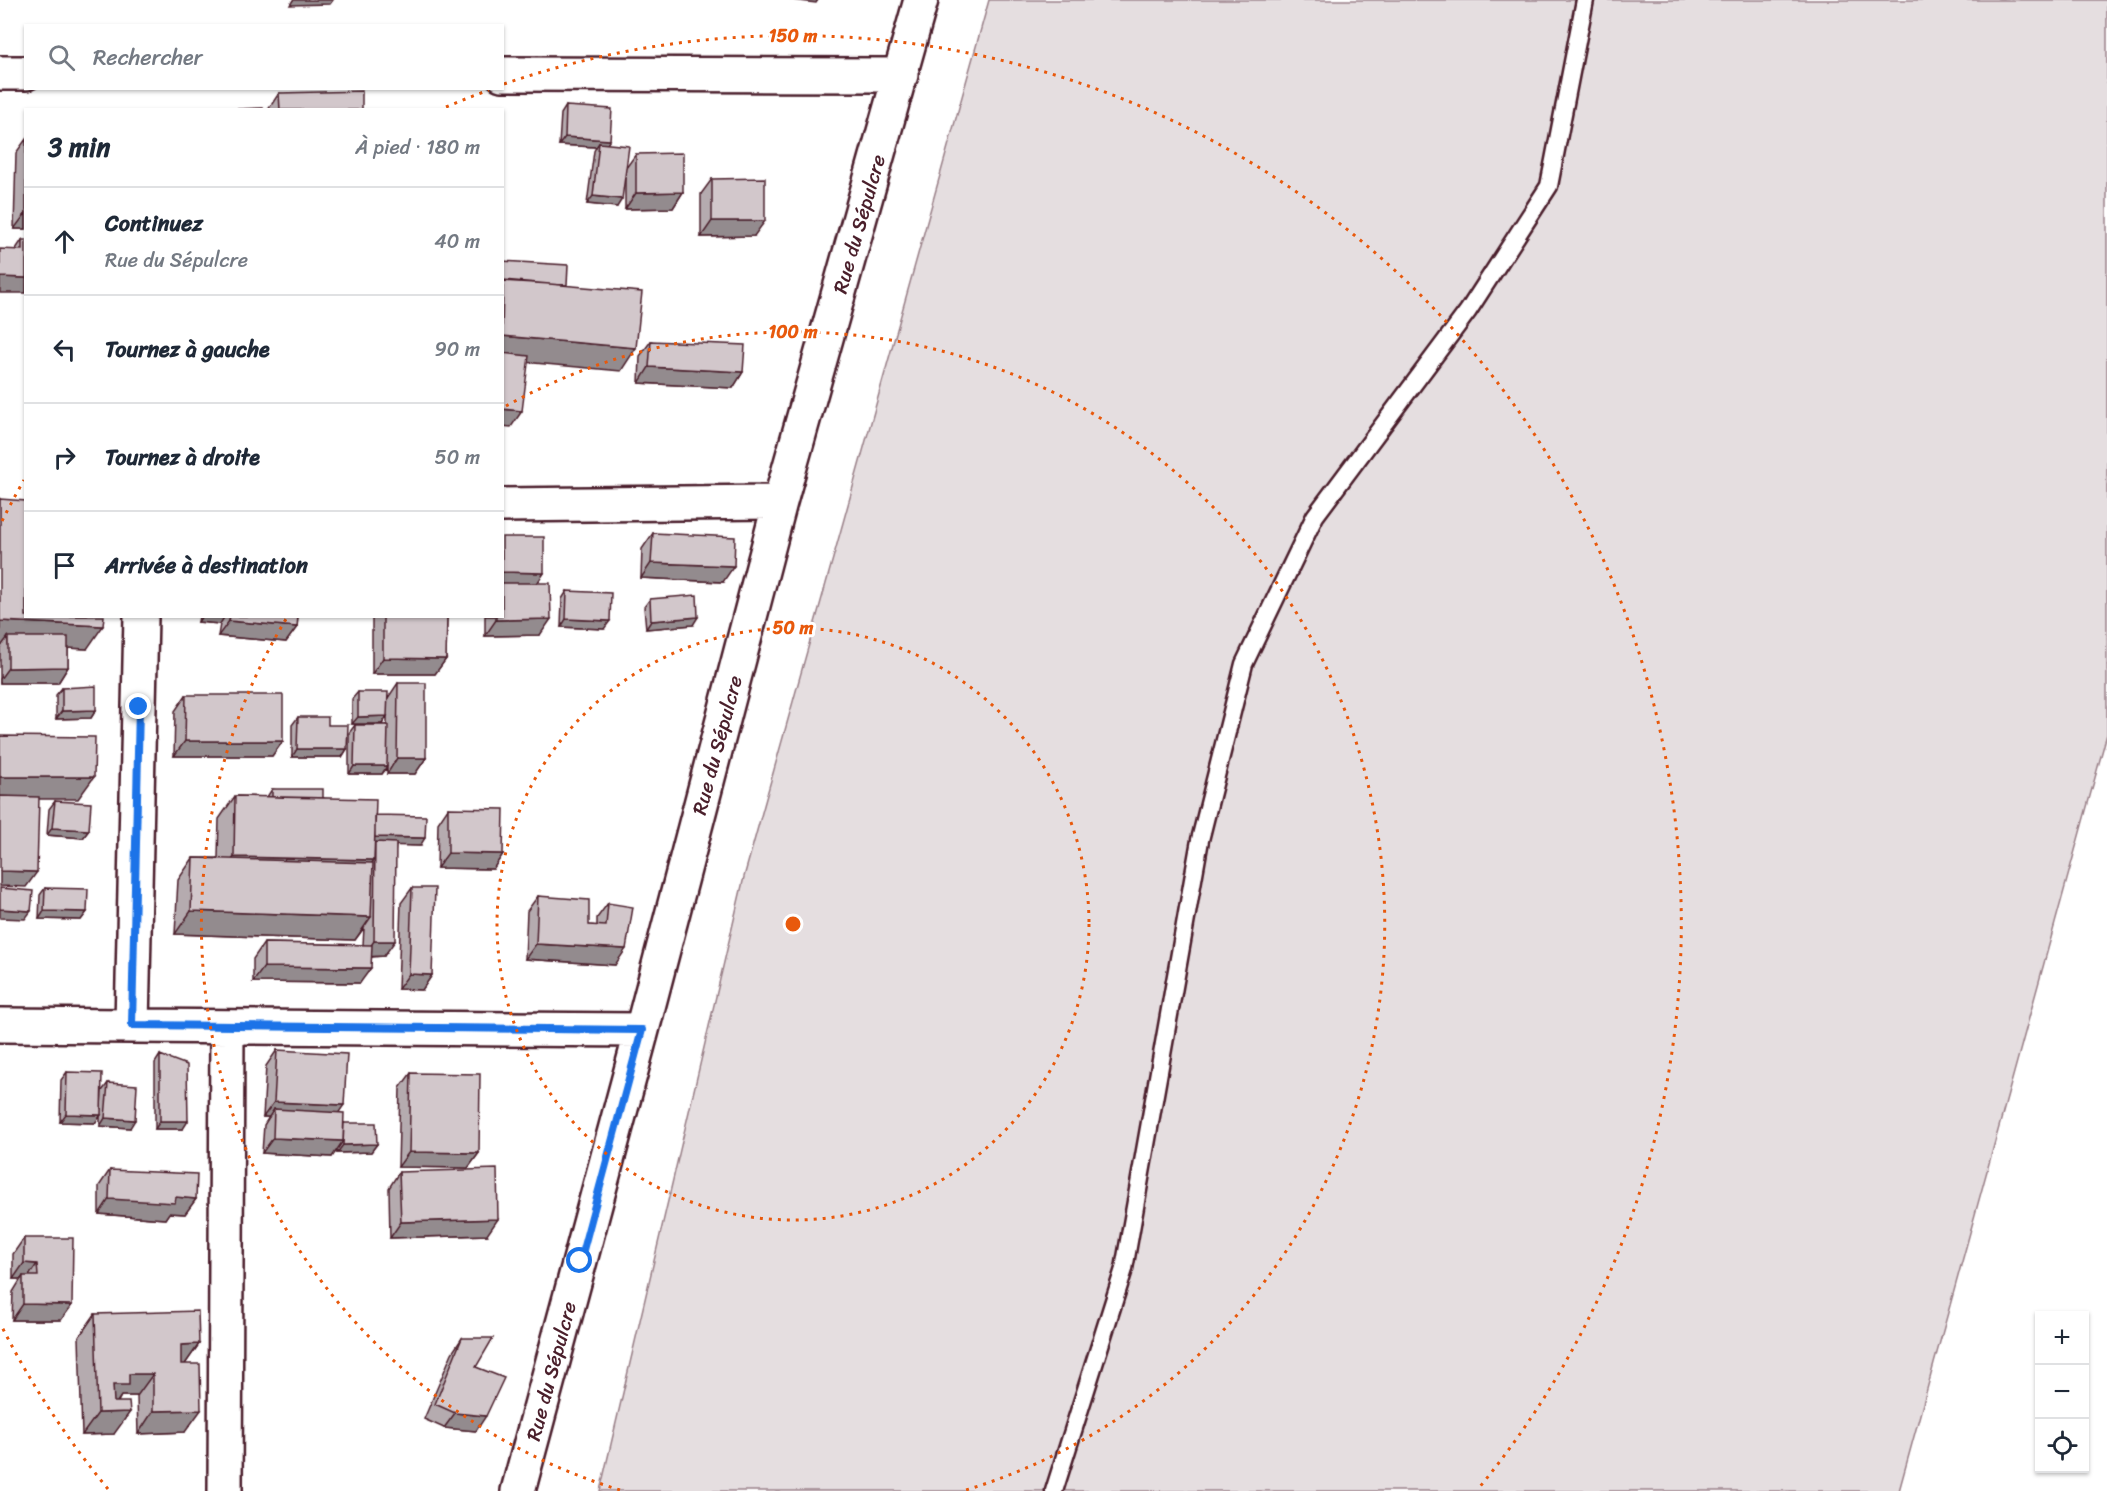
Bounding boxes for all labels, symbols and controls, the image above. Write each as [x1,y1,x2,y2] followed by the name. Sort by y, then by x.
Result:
[769,20,817,52] text: 150 m
[24,24,504,90] search box
[93,38,203,77] text: Rechercher
[45,41,78,74] icon: search
[48,124,110,170] text: 3 min
[355,130,480,165] text: À pied · 180 m
[823,151,896,298] street label: Rue du Sépulcre
[105,204,203,243] text: Continuez
[434,224,480,259] text: 40 m
[48,225,81,258] icon: ahead
[105,243,248,278] text: Rue du Sépulcre
[769,316,818,348] text: 100 m
[105,330,270,369] text: Tournez à gauche
[435,332,480,367] text: 90 m
[48,333,81,366] icon: left
[105,438,260,477] text: Tournez à droite
[435,440,480,475] text: 50 m
[48,441,81,474] icon: right
[105,546,308,585] text: Arrivée à destination
[48,549,81,582] icon: arrive
[773,612,814,644] text: 50 m
[682,671,753,819] street label: Rue du Sépulcre
[125,693,151,719] route end
[783,914,803,934] centre of rings
[566,1247,592,1273] route start
[516,1297,587,1445] street label: Rue du Sépulcre
[2035,1311,2089,1473] map controls
[2035,1311,2089,1365] button: +
[2035,1365,2089,1419] button: −
[2035,1419,2089,1473] button: locate

